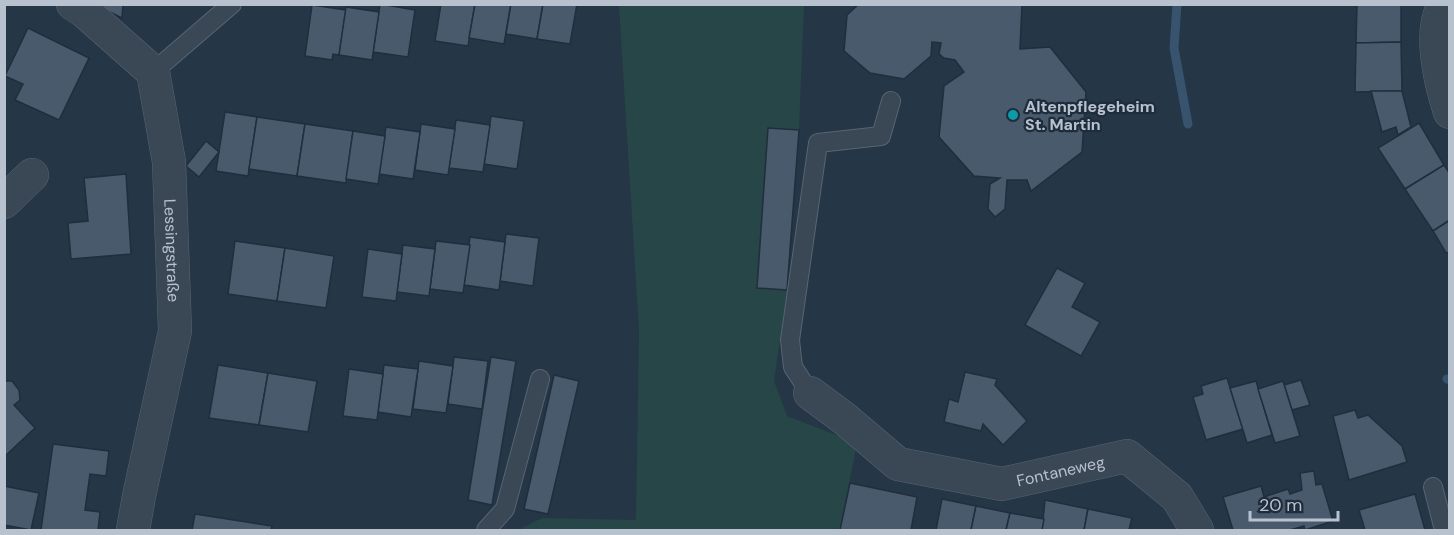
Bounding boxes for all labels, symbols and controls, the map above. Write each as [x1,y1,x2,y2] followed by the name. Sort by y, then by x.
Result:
[1025,96,1155,135] place label: Altenpflegeheim St. Martin
[1006,108,1020,122] marker: Altenpflegeheim St. Martin
[159,198,184,302] street label: Lessingstraße
[1015,451,1107,491] street label: Fontaneweg
[1250,484,1338,522] scale bar
[1259,493,1302,517] text: 20 m

